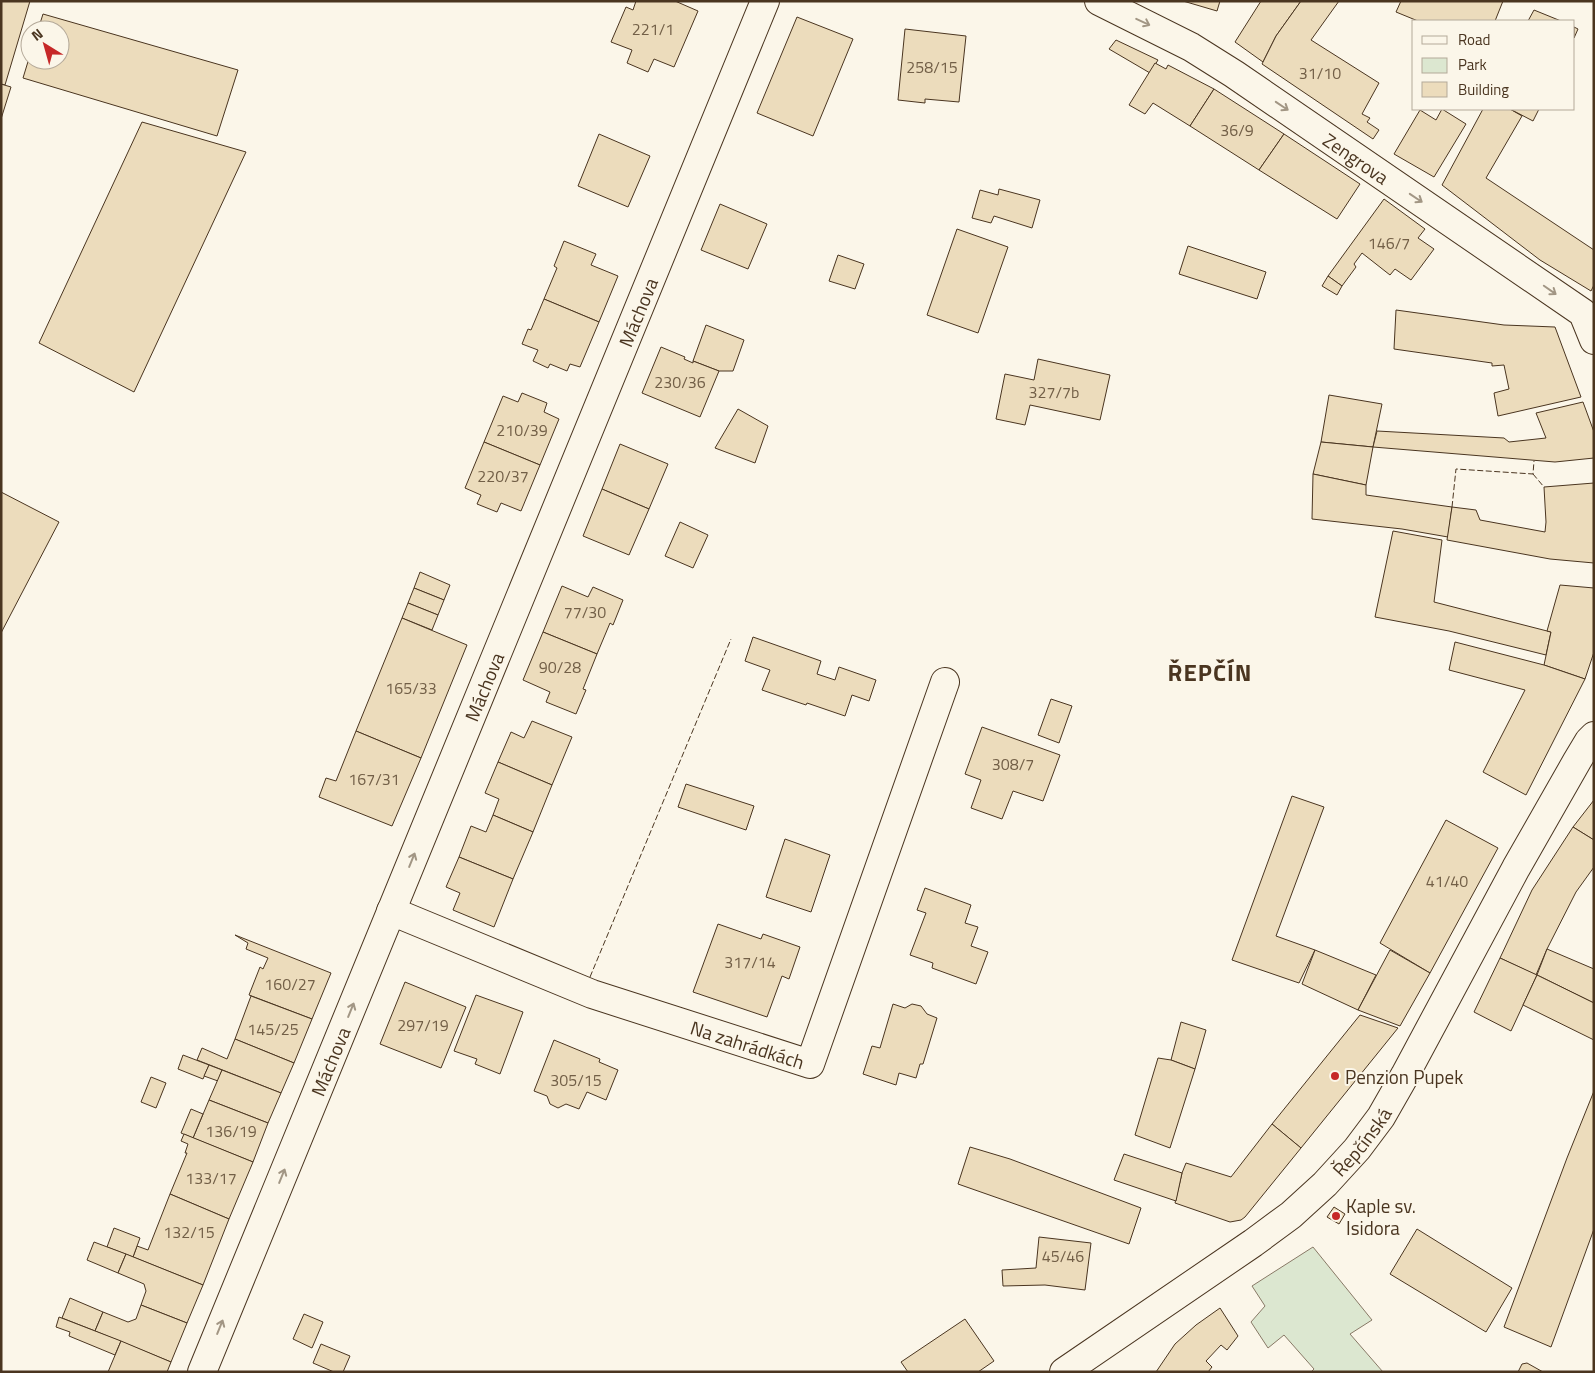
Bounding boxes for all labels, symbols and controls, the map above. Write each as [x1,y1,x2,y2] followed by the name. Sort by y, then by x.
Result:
[632,17,674,41] house number: 221/1
[1135,18,1150,27] one-way arrow
[20,20,70,70] north arrow
[1412,20,1575,110] legend
[27,23,47,46] text: N
[1458,28,1490,51] text: Road
[1458,53,1487,76] text: Park
[906,55,958,79] house number: 258/15
[1299,61,1341,85] house number: 31/10
[1458,78,1509,101] text: Building
[1274,101,1288,111] one-way arrow
[1220,118,1254,142] house number: 36/9
[1318,125,1396,191] street label: Zengrova
[1409,193,1423,203] one-way arrow
[1368,231,1410,255] house number: 146/7
[610,272,665,351] street label: Máchova
[1542,285,1556,295] one-way arrow
[654,370,706,394] house number: 230/36
[1029,380,1079,404] house number: 327/7b
[496,418,548,442] house number: 210/39
[477,464,529,488] house number: 220/37
[564,600,606,624] house number: 77/30
[456,647,511,726] street label: Máchova
[1168,654,1252,690] district label: ŘEPČÍN
[539,655,581,679] house number: 90/28
[385,676,437,700] house number: 165/33
[992,752,1034,776] house number: 308/7
[348,767,400,791] house number: 167/31
[409,852,418,867] one-way arrow
[1426,869,1468,893] house number: 41/40
[724,950,776,974] house number: 317/14
[264,972,316,996] house number: 160/27
[346,1003,356,1018] one-way arrow
[687,1012,808,1076] street label: Na zahrádkách
[397,1013,449,1037] house number: 297/19
[247,1017,299,1041] house number: 145/25
[302,1022,357,1100] street label: Máchova
[1345,1062,1463,1091] place label: Penzion Pupek
[550,1068,602,1092] house number: 305/15
[1329,1070,1341,1082] marker: Penzion Pupek
[1325,1101,1398,1182] street label: Řepčínská
[205,1119,257,1143] house number: 136/19
[185,1166,237,1190] house number: 133/17
[278,1169,288,1184] one-way arrow
[1346,1191,1416,1242] place label: Kaple sv. Isidora
[1330,1210,1342,1222] marker: Kaple sv. Isidora
[163,1220,215,1244] house number: 132/15
[1042,1244,1084,1268] house number: 45/46
[216,1320,226,1335] one-way arrow

